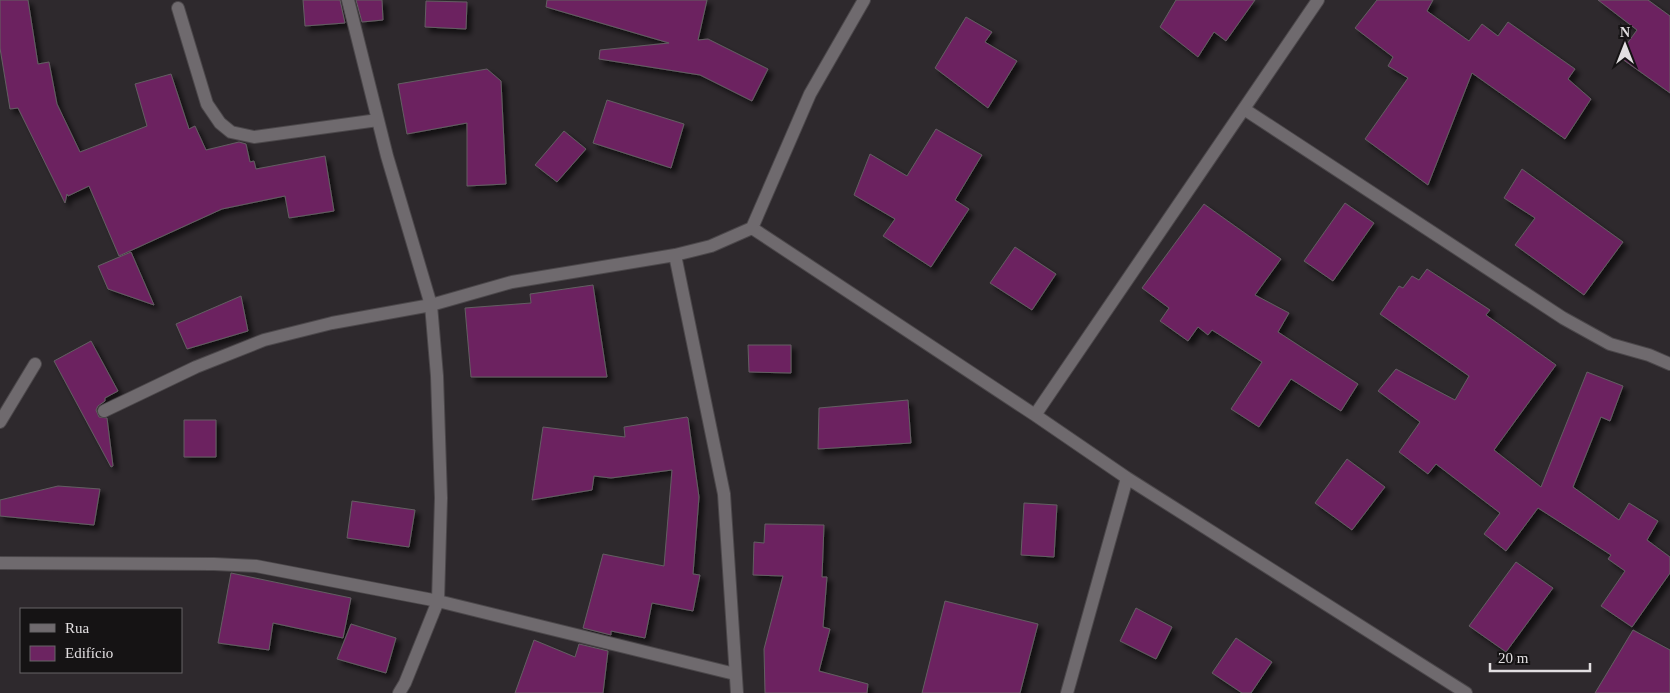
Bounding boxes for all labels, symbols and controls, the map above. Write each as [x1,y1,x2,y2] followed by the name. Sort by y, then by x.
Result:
[1600,20,1650,70] north arrow
[1620,25,1630,40] text: N
[20,608,182,673] legend
[65,620,90,636] text: Rua
[1490,640,1590,672] scale bar
[65,645,113,661] text: Edifício
[1498,650,1529,666] text: 20 m

